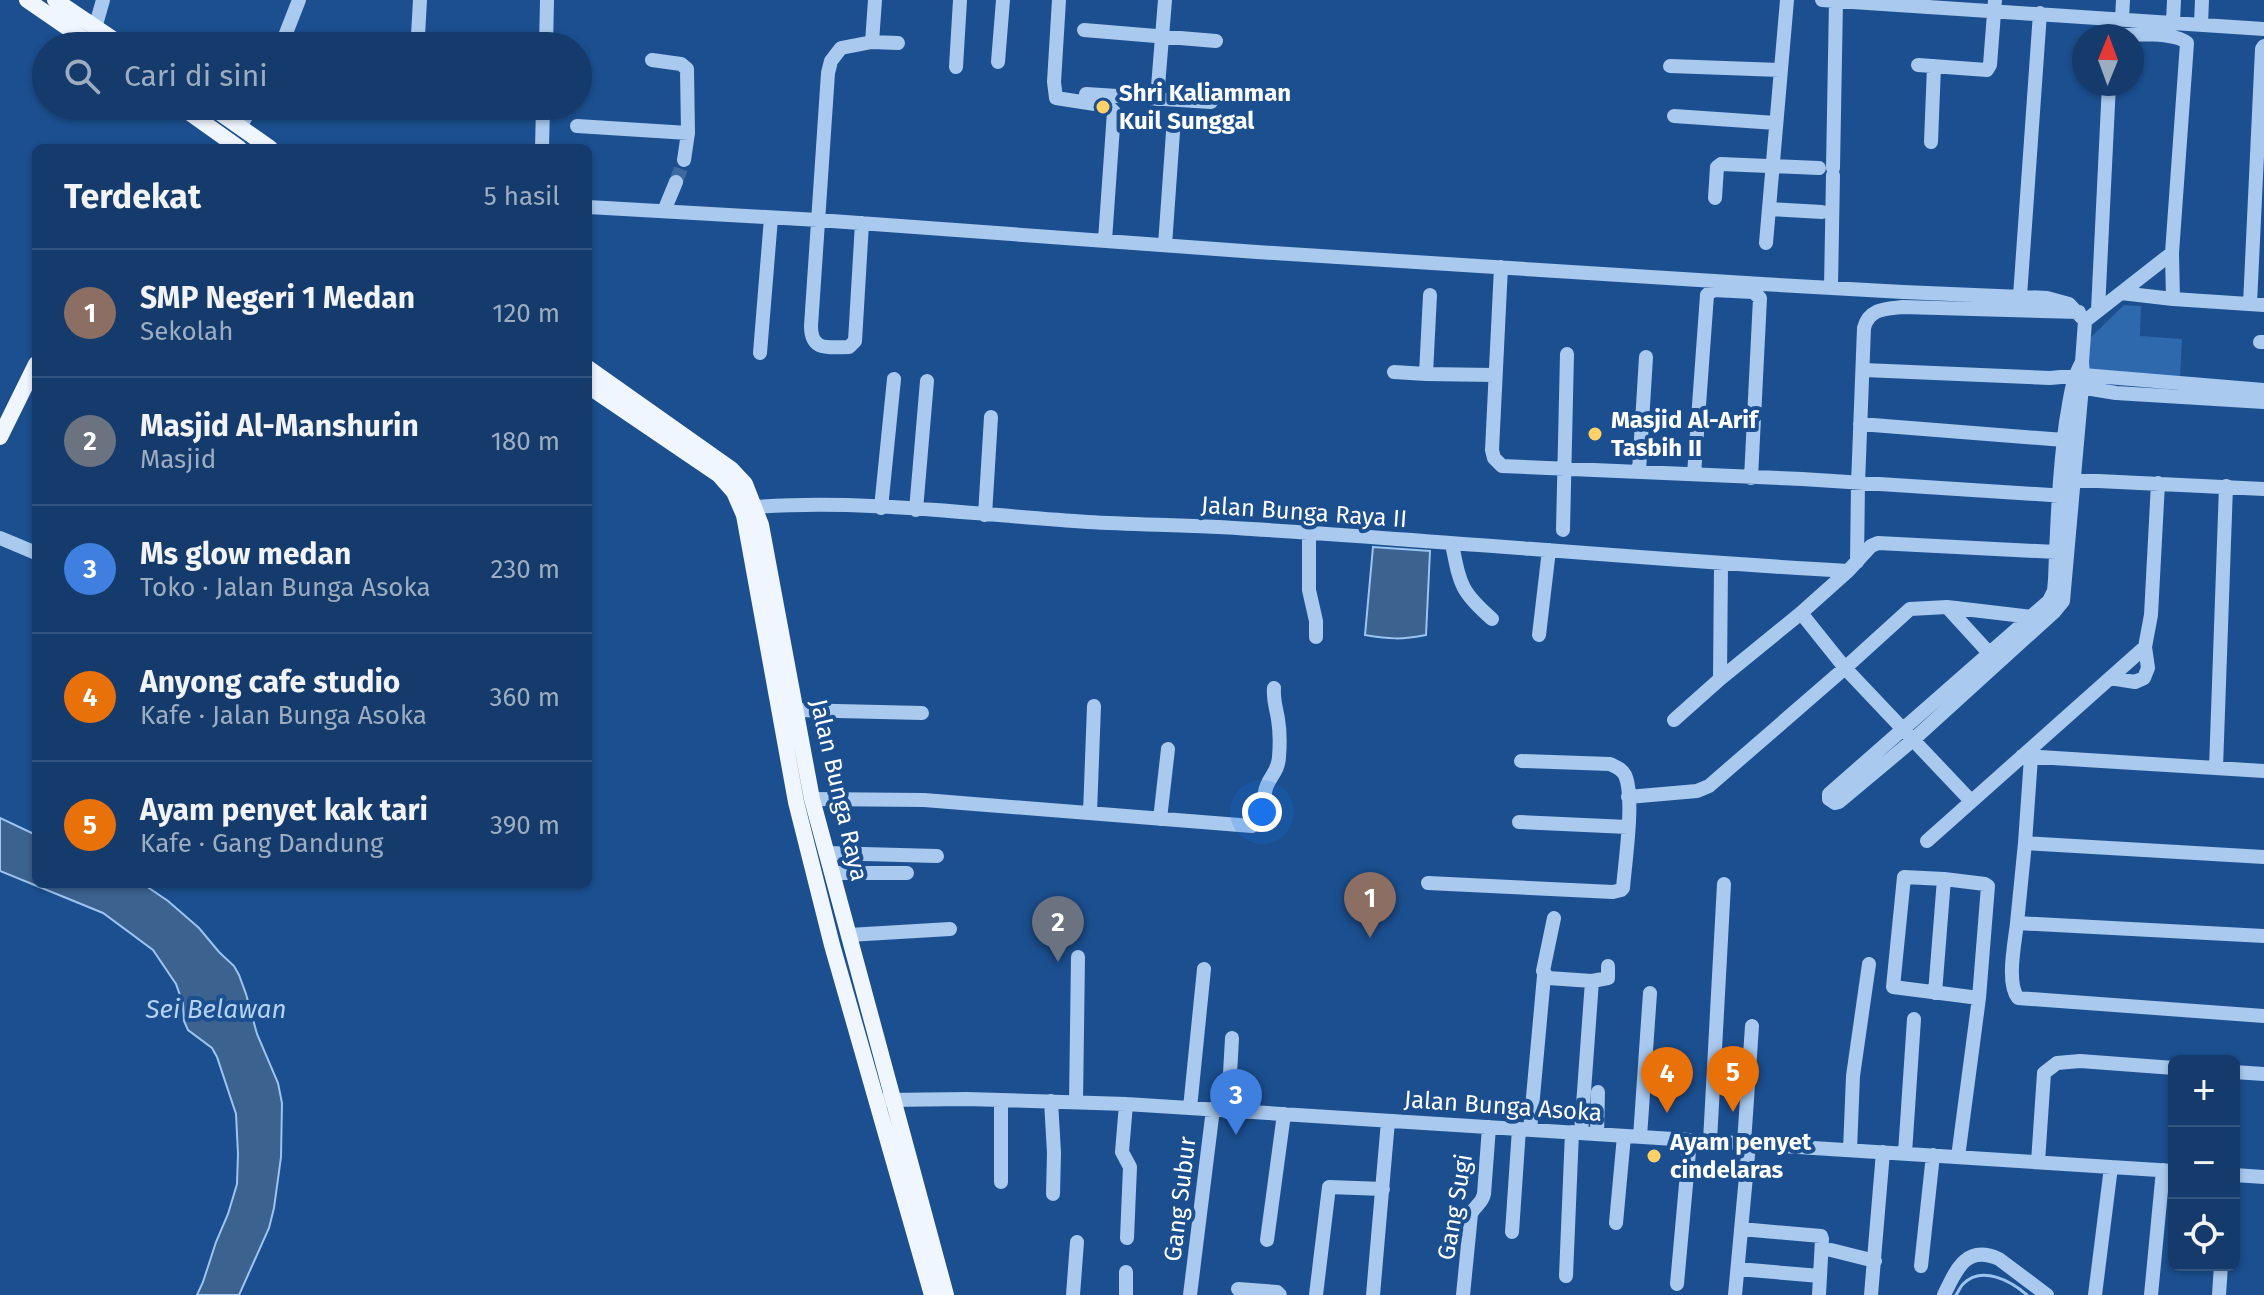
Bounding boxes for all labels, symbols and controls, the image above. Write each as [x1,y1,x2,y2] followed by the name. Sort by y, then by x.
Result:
[2072,24,2144,96] north arrow
[32,32,592,120] search box
[60,54,104,98] icon: search
[124,58,268,94] text: Cari di sini
[1119,79,1291,135] place label: Shri Kaliamman Kuil Sunggal
[1094,98,1112,116] marker: Shri Kaliamman Kuil Sunggal
[64,176,201,217] text: Terdekat
[484,181,560,212] text: 5 hasil
[140,280,415,316] text: SMP Negeri 1 Medan
[84,298,96,329] text: 1
[492,298,560,329] text: 120 m
[140,316,233,347] text: Sekolah
[1611,406,1760,462] place label: Masjid Al-Arif Tasbih II
[140,408,419,444] text: Masjid Al-Manshurin
[1586,425,1604,443] marker: Masjid Al-Arif Tasbih II
[83,426,97,457] text: 2
[491,426,560,457] text: 180 m
[140,444,216,475] text: Masjid
[1200,491,1408,533] street label: Jalan Bunga Raya II
[140,536,351,572] text: Ms glow medan
[83,554,97,585] text: 3
[491,554,560,585] text: 230 m
[140,572,431,603] text: Toko · Jalan Bunga Asoka
[140,664,400,700] text: Anyong cafe studio
[83,682,97,713] text: 4
[489,682,560,713] text: 360 m
[804,696,874,884] street label: Jalan Bunga Raya
[140,700,427,731] text: Kafe · Jalan Bunga Asoka
[140,792,428,828] text: Ayam penyet kak tari
[1242,792,1282,832] your location
[83,810,97,841] text: 5
[490,810,560,841] text: 390 m
[140,828,383,859] text: Kafe · Gang Dandung
[1344,872,1396,938] pin: 1
[1032,896,1084,962] pin: 2
[144,994,287,1025] water label: Sei Belawan
[1707,1046,1759,1112] pin: 5
[1641,1047,1693,1113] pin: 4
[2168,1055,2240,1271] map controls
[2168,1055,2240,1127] button: +
[1210,1069,1262,1135] pin: 3
[1403,1085,1603,1127] street label: Jalan Bunga Asoka
[2168,1127,2240,1199] button: −
[1669,1128,1812,1184] place label: Ayam penyet cindelaras
[1158,1134,1202,1263] street label: Gang Subur
[1645,1147,1663,1165] marker: Ayam penyet cindelaras
[1432,1152,1478,1262] street label: Gang Sugi
[2168,1199,2240,1271] button: locate

